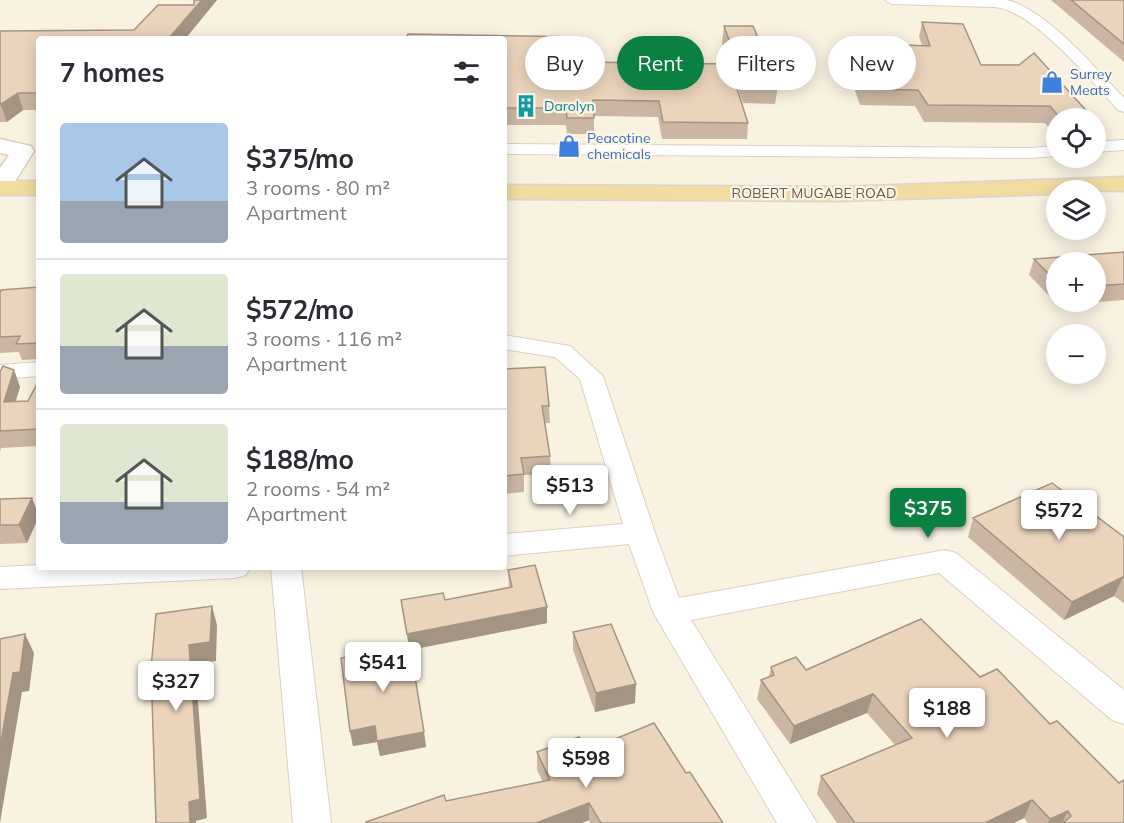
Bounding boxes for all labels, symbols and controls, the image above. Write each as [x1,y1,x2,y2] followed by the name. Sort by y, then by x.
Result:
[525,36,605,90] chip: Buy
[617,36,704,90] chip: Rent
[716,36,816,90] chip: Filters
[828,36,916,90] chip: New
[60,56,164,89] text: 7 homes
[450,56,483,89] icon: filters
[1070,65,1112,99] place label: Surrey Meats
[1039,69,1065,95] shop icon: Surrey Meats
[513,93,539,119] building icon: Darolyn
[544,97,595,115] place label: Darolyn
[1046,108,1106,384] map controls
[1046,108,1106,168] button: locate
[587,129,651,163] place label: Peacotine chemicals
[556,133,582,159] shop icon: Peacotine chemicals
[246,142,354,175] text: $375/mo
[108,147,180,219] icon: home
[246,175,390,200] text: 3 rooms · 80 m²
[1046,180,1106,240] button: layers
[732,184,896,202] street label: ROBERT MUGABE ROAD
[246,200,347,225] text: Apartment
[1046,252,1106,312] button: +
[246,293,354,326] text: $572/mo
[108,298,180,370] icon: home
[1046,324,1106,384] button: −
[246,326,402,351] text: 3 rooms · 116 m²
[246,351,347,376] text: Apartment
[246,443,354,476] text: $188/mo
[108,448,180,520] icon: home
[534,465,606,516] pin: $513
[546,472,594,497] text: $513
[246,476,390,501] text: 2 rooms · 54 m²
[892,488,964,539] pin: $375
[1023,490,1095,541] pin: $572
[904,495,952,520] text: $375
[1035,497,1083,522] text: $572
[246,501,347,526] text: Apartment
[347,642,419,693] pin: $541
[359,649,407,674] text: $541
[140,661,212,712] pin: $327
[152,668,200,693] text: $327
[911,688,983,739] pin: $188
[923,695,971,720] text: $188
[550,738,622,789] pin: $598
[562,745,610,770] text: $598

